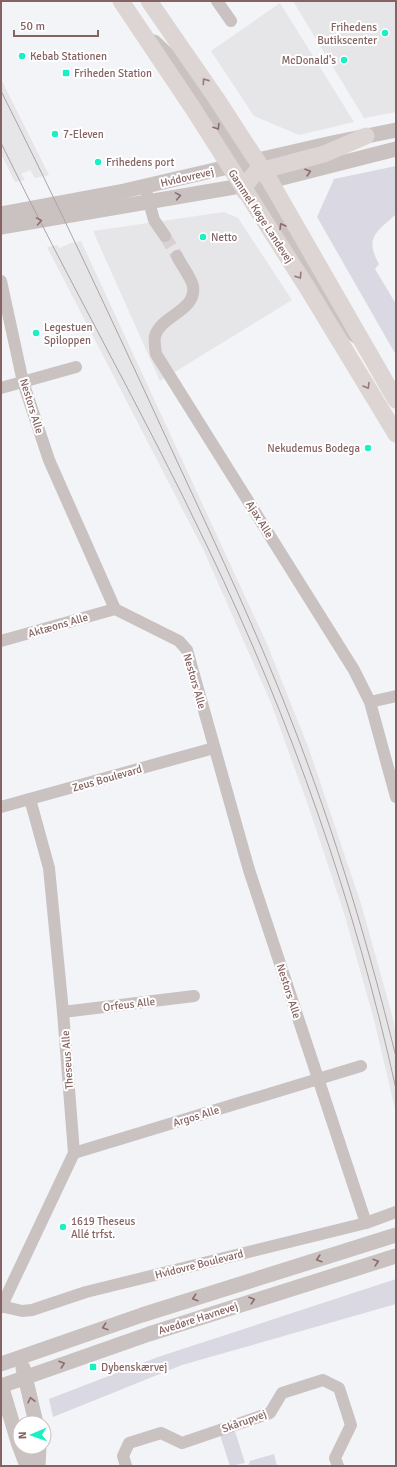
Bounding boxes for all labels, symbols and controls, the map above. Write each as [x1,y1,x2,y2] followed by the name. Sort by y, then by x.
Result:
[14,12,98,38] scale bar
[20,19,45,34] text: 50 m
[317,21,377,47] place label: Frihedens Butikscenter
[380,28,390,38] marker: Frihedens Butikscenter
[30,50,107,63] place label: Kebab Stationen
[17,51,27,61] marker: Kebab Stationen
[281,54,336,67] place label: McDonald's
[339,55,349,65] marker: McDonald's
[74,67,152,80] place label: Friheden Station
[61,68,71,78] marker: Friheden Station
[202,78,210,85] one-way arrow
[212,123,220,130] one-way arrow
[63,128,104,141] place label: 7-Eleven
[50,129,60,139] marker: 7-Eleven
[106,156,175,169] place label: Frihedens port
[93,157,103,167] marker: Frihedens port
[159,165,215,190] street label: Hvidovrevej
[225,167,296,266] street label: Gammel Køge Landevej
[304,168,311,177] one-way arrow
[175,192,181,200] one-way arrow
[36,217,42,226] one-way arrow
[280,223,287,230] one-way arrow
[211,231,238,244] place label: Netto
[198,232,208,242] marker: Netto
[294,272,302,279] one-way arrow
[44,321,92,347] place label: Legestuen Spiloppen
[31,328,41,338] marker: Legestuen Spiloppen
[17,377,46,435] street label: Nestors Alle
[363,382,370,389] one-way arrow
[267,442,360,455] place label: Nekudemus Bodega
[363,443,373,453] marker: Nekudemus Bodega
[243,498,276,540] street label: Ajax Alle
[27,611,90,640] street label: Aktæons Alle
[180,652,209,710] street label: Nestors Alle
[71,762,144,795] street label: Zeus Boulevard
[274,962,303,1020] street label: Nestors Alle
[102,995,156,1014] street label: Orfeus Alle
[59,1030,76,1090] street label: Theseus Alle
[171,1103,221,1130] street label: Argos Alle
[71,1215,135,1241] place label: 1619 Theseus Allé trfst.
[58,1222,68,1232] marker: 1619 Theseus Allé trfst.
[154,1247,245,1282] street label: Hvidovre Boulevard
[315,1254,322,1263] one-way arrow
[372,1258,379,1267] one-way arrow
[191,1293,198,1302] one-way arrow
[248,1297,255,1305] one-way arrow
[157,1299,240,1337] street label: Avedøre Havnevej
[102,1322,109,1331] one-way arrow
[59,1360,66,1369] one-way arrow
[101,1361,167,1374] place label: Dybenskærvej
[88,1362,98,1372] marker: Dybenskærvej
[27,1397,36,1404] one-way arrow
[220,1407,268,1436] street label: Skårupvej
[12,1415,52,1455] north arrow
[16,1431,29,1439] text: N

